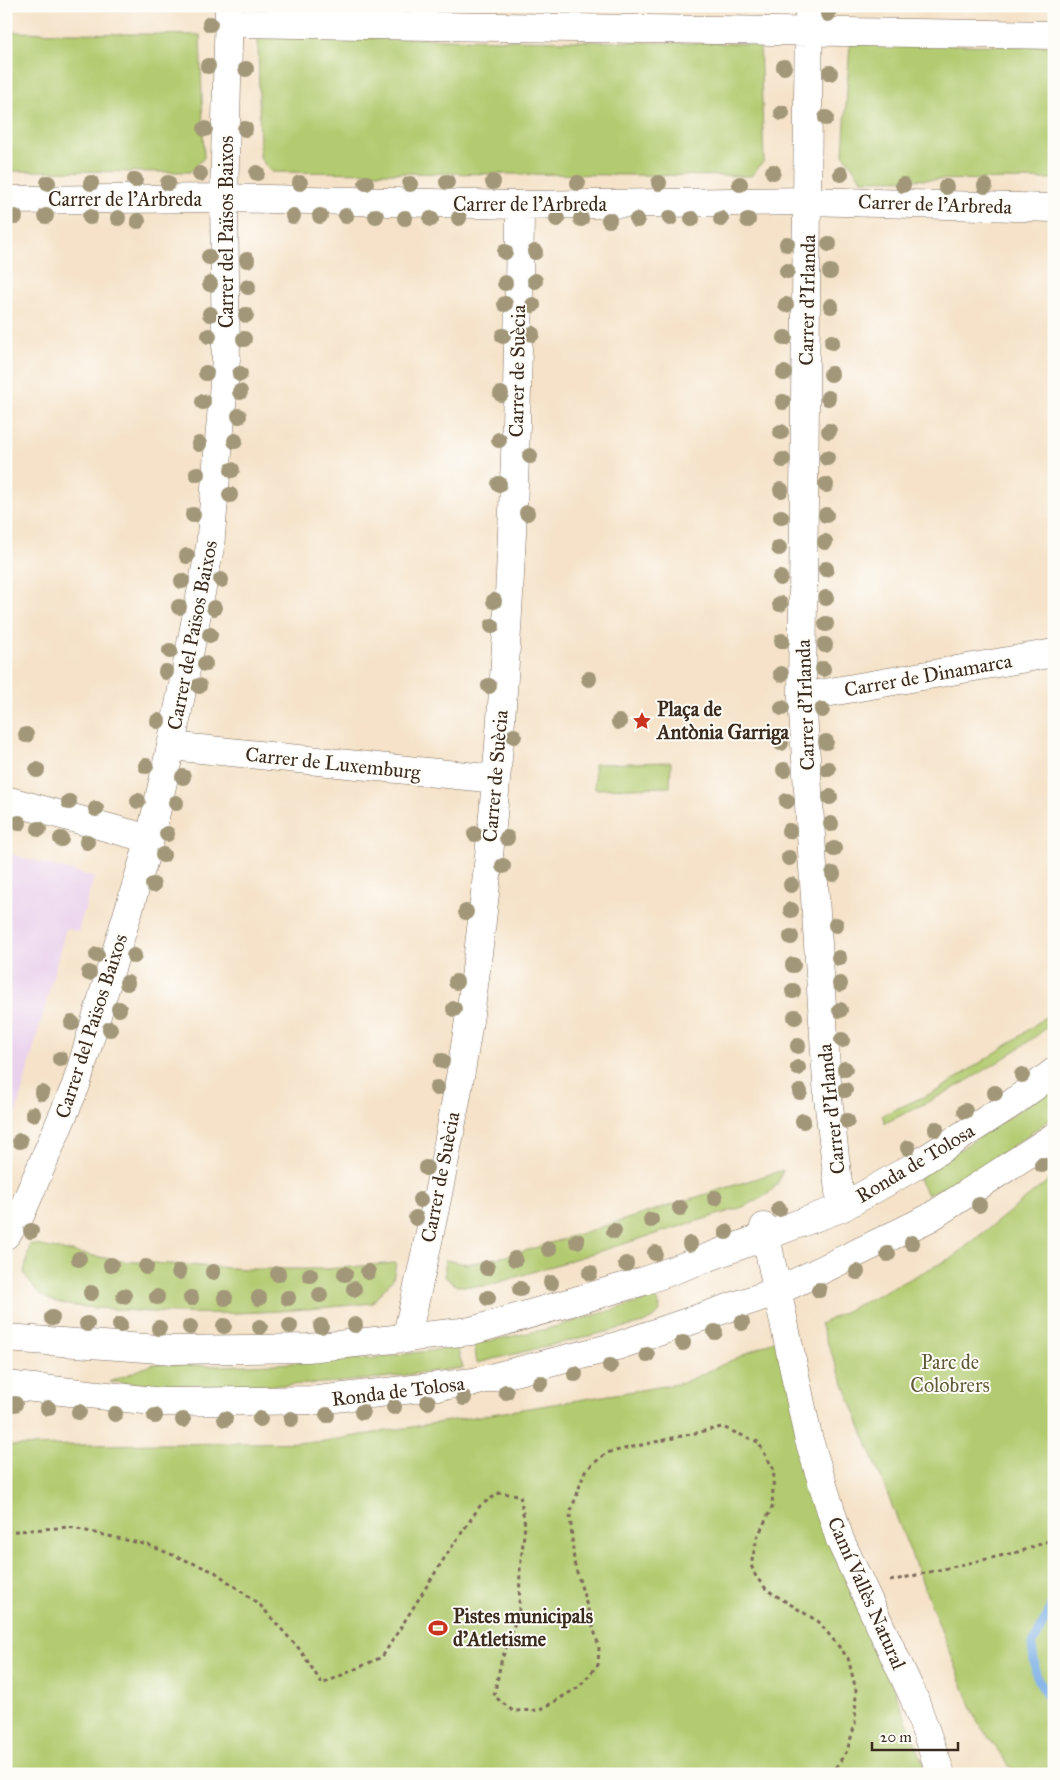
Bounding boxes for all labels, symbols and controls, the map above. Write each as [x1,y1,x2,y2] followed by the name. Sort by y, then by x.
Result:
[214,136,238,328] street label: Carrer del Països Baixos
[48,187,203,211] street label: Carrer de l'Arbreda
[858,189,1013,219] street label: Carrer de l'Arbreda
[453,192,608,216] street label: Carrer de l'Arbreda
[794,234,820,366] street label: Carrer d'Irlanda
[504,304,530,438] street label: Carrer de Suècia
[162,538,222,732] street label: Carrer del Països Baixos
[791,638,819,771] street label: Carrer d'Irlanda
[842,648,1014,702] street label: Carrer de Dinamarca
[655,697,789,745] place label: Plaça de Antònia Garriga
[477,708,513,843] street label: Carrer de Suècia
[631,710,653,732] place icon: Plaça de Antònia Garriga
[244,742,422,785] street label: Carrer de Luxemburg
[50,931,132,1121] street label: Carrer del Països Baixos
[812,1042,850,1176] street label: Carrer d'Irlanda
[416,1109,465,1244] street label: Carrer de Suècia
[851,1118,979,1208] street label: Ronda de Tolosa
[910,1350,990,1397] park label: Parc de Colobrers
[330,1371,466,1411] street label: Ronda de Tolosa
[823,1513,912,1673] street label: Camí Vallès Natural
[453,1604,594,1651] place label: Pistes municipals d'Atletisme
[427,1617,449,1639] sports icon: Pistes municipals d'Atletisme
[872,1720,959,1752] scale bar
[880,1728,912,1746] text: 20 m

